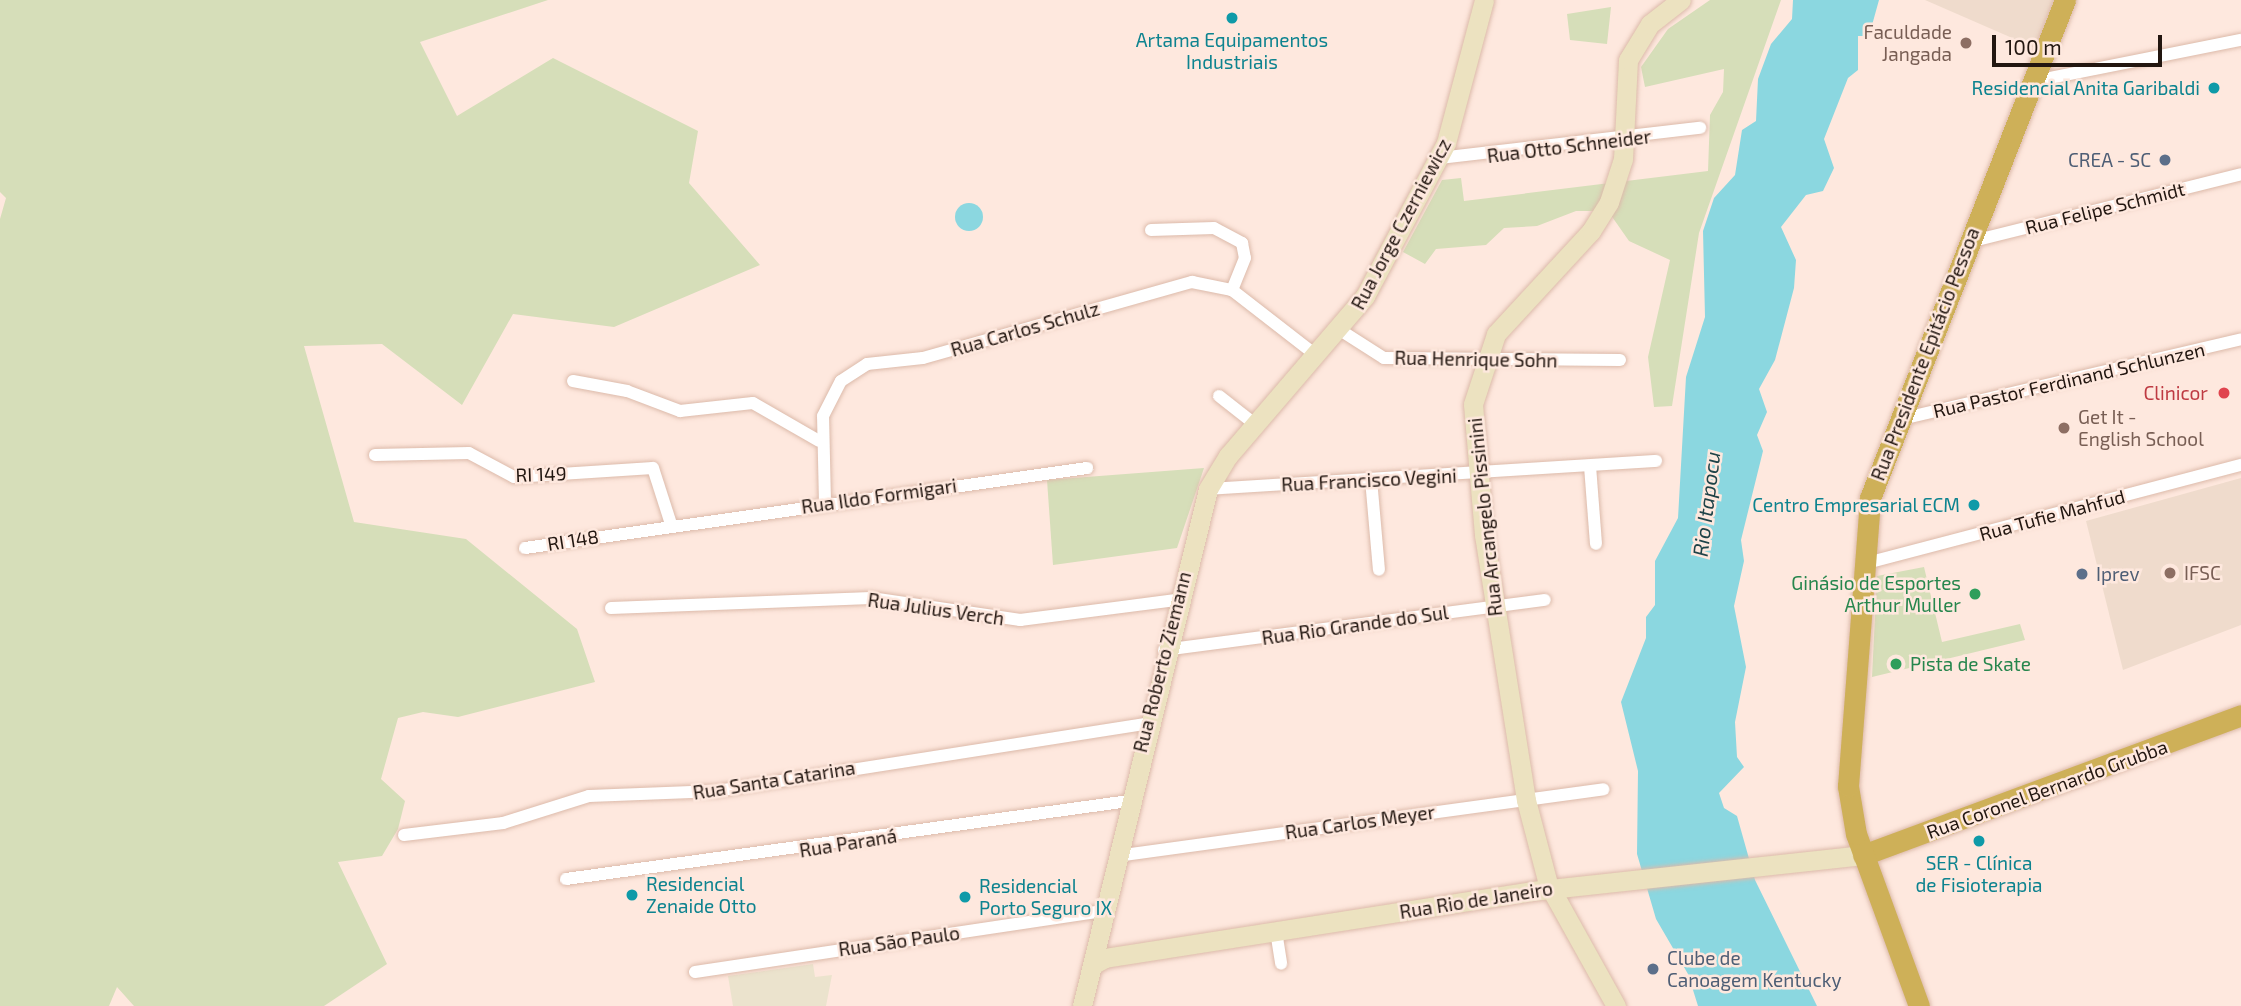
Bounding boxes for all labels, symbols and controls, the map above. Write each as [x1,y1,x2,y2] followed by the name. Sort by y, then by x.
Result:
[1224,10,1240,26] marker: Artama Equipamentos Industriais
[1864,21,1952,65] place label: Faculdade Jangada
[1996,21,2166,65] scale bar
[1136,29,1328,73] place label: Artama Equipamentos Industriais
[2005,34,2062,59] text: 100 m
[1958,35,1974,51] marker: Faculdade Jangada
[1971,77,2200,99] place label: Residencial Anita Garibaldi
[2206,80,2222,96] marker: Residencial Anita Garibaldi
[1486,125,1652,167] street label: Rua Otto Schneider
[1346,134,1456,314] street label: Rua Jorge Czerniewicz
[2067,149,2151,171] place label: CREA - SC
[2157,152,2173,168] marker: CREA - SC
[2023,177,2187,239] street label: Rua Felipe Schmidt
[1866,224,1984,484] street label: Rua Presidente Epitácio Pessoa
[948,297,1102,361] street label: Rua Carlos Schulz
[1931,338,2207,422] street label: Rua Pastor Ferdinand Schlunzen
[1394,346,1558,372] street label: Rua Henrique Sohn
[2144,382,2208,404] place label: Clinicor
[2214,383,2234,403] marker: Clinicor
[2078,406,2204,450] place label: Get It - English School
[1463,416,1507,618] street label: Rua Arcangelo Pissinini
[2056,420,2072,436] marker: Get It - English School
[1687,450,1725,558] water label: Rio Itapocu
[515,462,567,486] street label: RI 149
[1280,464,1458,496] street label: Rua Francisco Vegini
[800,474,958,518] street label: Rua Ildo Formigari
[1976,485,2128,545] street label: Rua Tufie Mahfud
[1752,494,1960,516] place label: Centro Empresarial ECM
[1966,497,1982,513] marker: Centro Empresarial ECM
[546,525,600,555] street label: RI 148
[2184,562,2221,584] place label: IFSC
[2096,563,2140,585] place label: Iprev
[2162,565,2178,581] marker: IFSC
[2074,566,2090,582] marker: Iprev
[1129,569,1195,755] street label: Rua Roberto Ziemann
[1791,572,1961,616] place label: Ginásio de Esportes Arthur Muller
[1967,586,1983,602] marker: Ginásio de Esportes Arthur Muller
[866,588,1006,630] street label: Rua Julius Verch
[1260,601,1450,649] street label: Rua Rio Grande do Sul
[1910,653,2031,675] place label: Pista de Skate
[1888,656,1904,672] marker: Pista de Skate
[1923,735,2171,843] street label: Rua Coronel Bernardo Grubba
[691,756,857,804] street label: Rua Santa Catarina
[1284,800,1436,844] street label: Rua Carlos Meyer
[798,824,898,862] street label: Rua Paraná
[1971,833,1987,849] marker: SER - Clínica de Fisioterapia
[1915,852,2043,896] place label: SER - Clínica de Fisioterapia
[646,873,756,917] place label: Residencial Zenaide Otto
[979,875,1112,919] place label: Residencial Porto Seguro IX
[1398,877,1554,923] street label: Rua Rio de Janeiro
[624,887,640,903] marker: Residencial Zenaide Otto
[957,889,973,905] marker: Residencial Porto Seguro IX
[837,921,961,961] street label: Rua São Paulo
[1667,947,1841,991] place label: Clube de Canoagem Kentucky
[1645,961,1661,977] marker: Clube de Canoagem Kentucky

